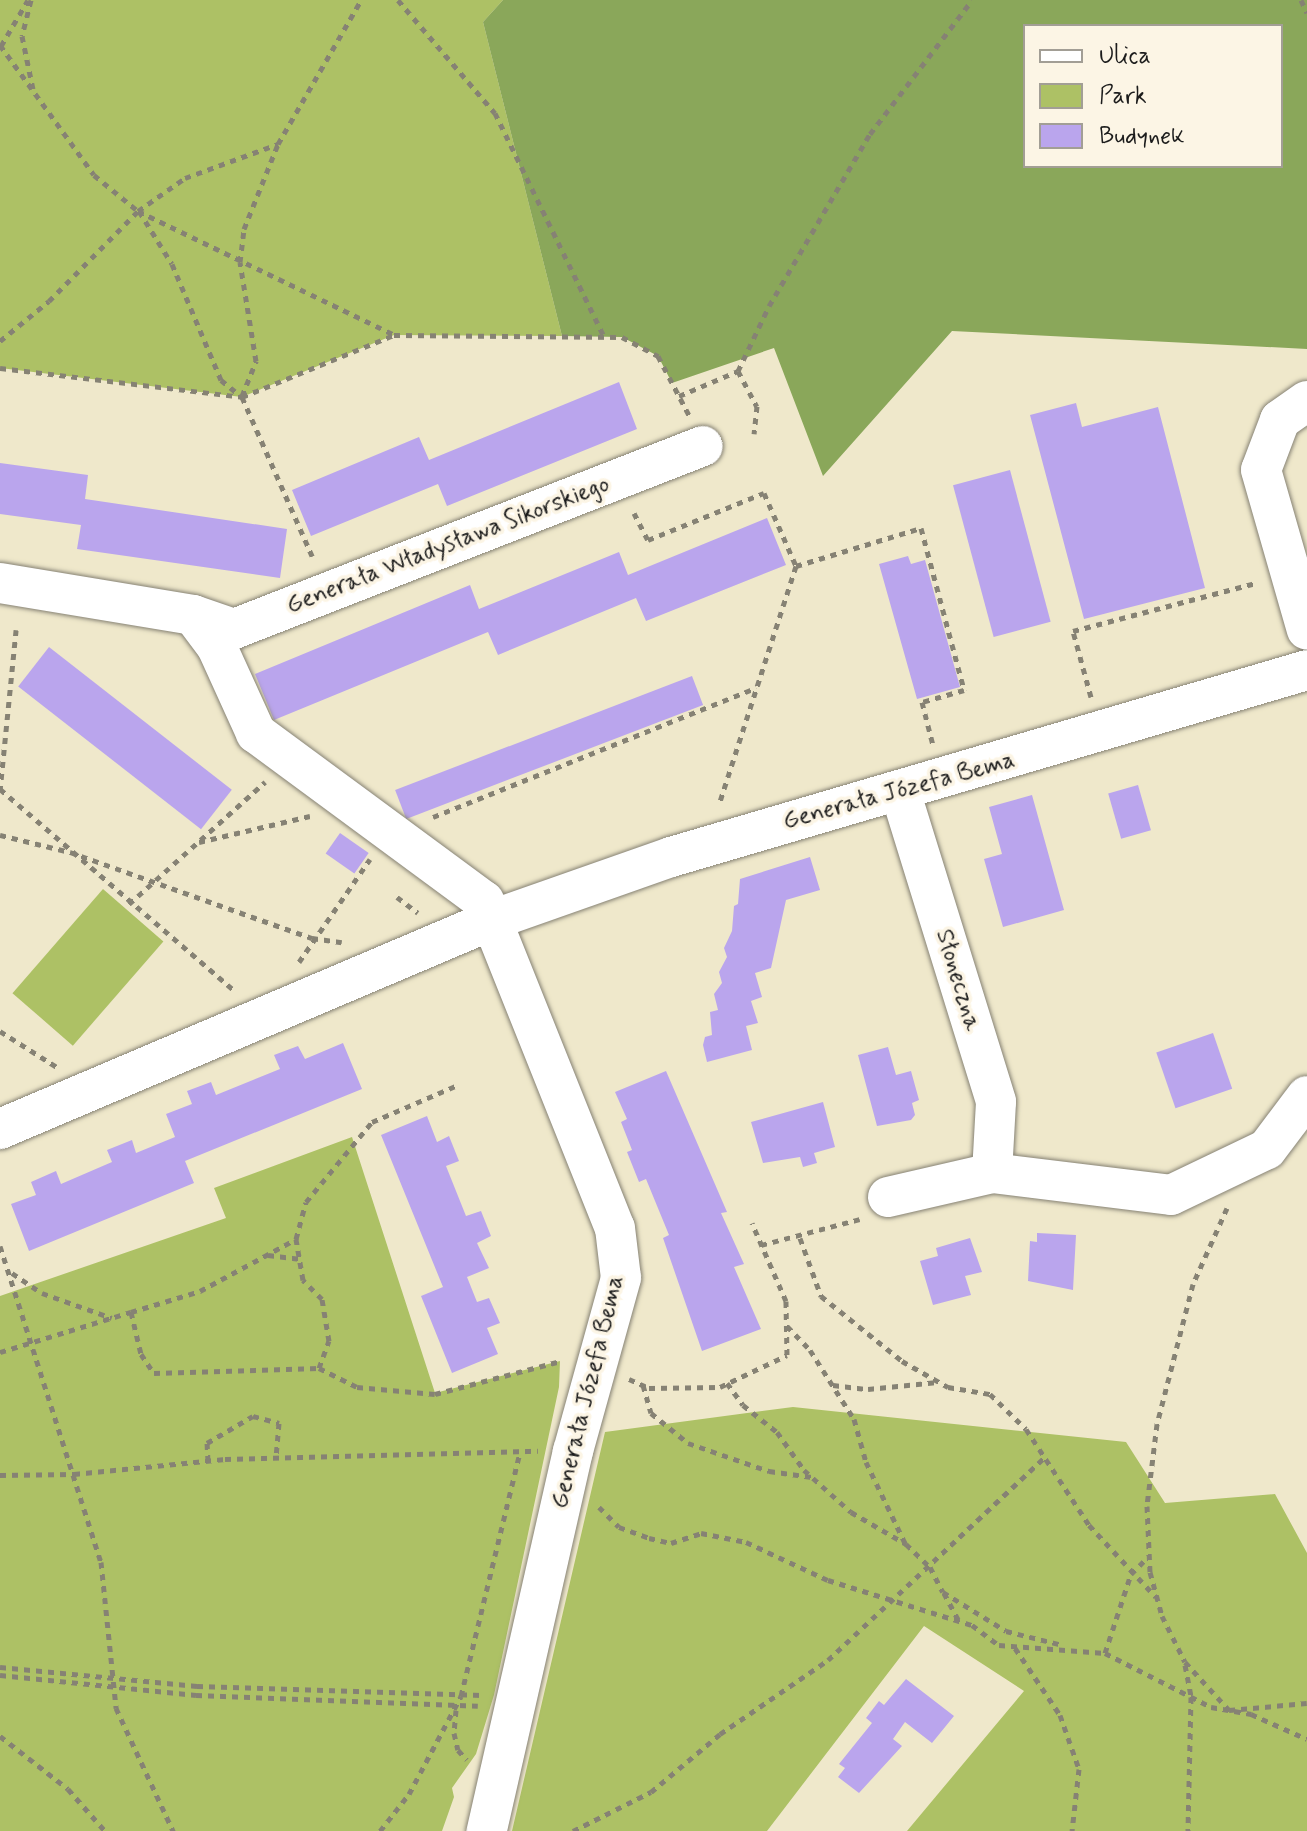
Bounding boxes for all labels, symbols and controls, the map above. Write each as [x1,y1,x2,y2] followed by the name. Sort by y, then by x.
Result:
[1023,24,1283,168] legend
[1099,41,1151,72] text: Ulica
[1099,81,1147,112] text: Park
[1099,121,1185,152] text: Budynek
[279,469,617,621] street label: Generała Władysława Sikorskiego
[778,746,1020,836] street label: Generała Józefa Bema
[929,926,987,1034] street label: Słoneczna
[545,1271,631,1513] street label: Generała Józefa Bema

